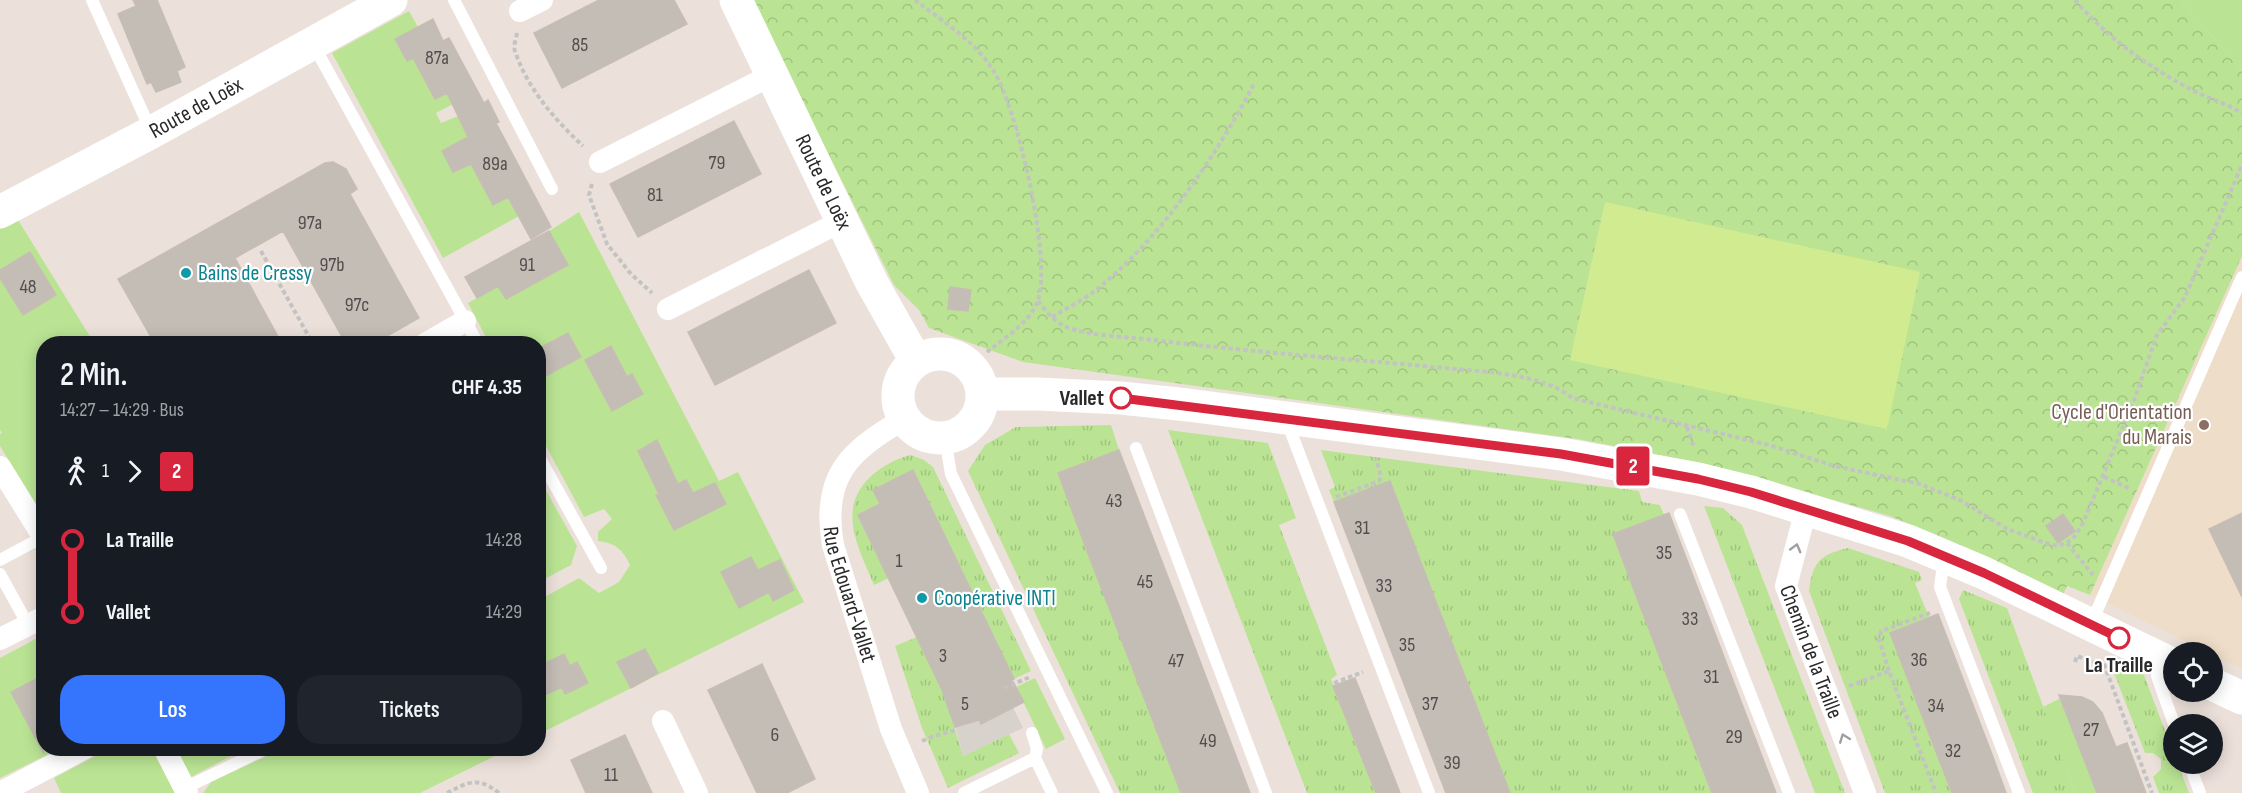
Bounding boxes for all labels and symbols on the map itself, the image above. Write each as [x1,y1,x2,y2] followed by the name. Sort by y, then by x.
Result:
[572,33,588,57] house number: 85
[425,46,449,70] house number: 87a
[145,71,248,144] street label: Route de Loëx
[789,130,858,235] street label: Route de Loëx
[709,151,725,175] house number: 79
[482,152,508,176] house number: 89a
[647,183,663,207] house number: 81
[298,211,322,235] house number: 97a
[319,253,345,277] house number: 97b
[519,253,535,277] house number: 91
[198,260,313,287] place label: Bains de Cressy
[179,266,193,280] marker: Bains de Cressy
[19,275,37,299] house number: 48
[345,293,369,317] house number: 97c
[1059,385,1104,412] place label: Vallet
[1110,387,1132,409] marker: Vallet
[2051,399,2192,451] place label: Cycle d'Orientation du Marais
[2197,418,2211,432] marker: Cycle d'Orientation du Marais
[1614,446,1652,486] line badge: 2
[1106,489,1122,513] house number: 43
[1354,516,1370,540] house number: 31
[817,525,883,666] street label: Rue Edouard-Vallet
[1656,541,1672,565] house number: 35
[1788,543,1801,553] one-way arrow
[896,549,903,573] house number: 1
[1137,570,1153,594] house number: 45
[1376,574,1392,598] house number: 33
[1773,581,1849,722] street label: Chemin de la Traille
[934,585,1056,612] place label: Coopérative INTI
[915,591,929,605] marker: Coopérative INTI
[1682,607,1698,631] house number: 33
[2108,627,2130,649] marker: La Traille
[1399,633,1415,657] house number: 35
[939,644,947,668] house number: 3
[1910,648,1928,672] house number: 36
[1168,649,1184,673] house number: 47
[2085,652,2153,679] place label: La Traille
[1703,665,1719,689] house number: 31
[961,692,969,716] house number: 5
[1422,692,1438,716] house number: 37
[1928,694,1944,718] house number: 34
[2083,718,2099,742] house number: 27
[771,723,779,747] house number: 6
[1725,725,1743,749] house number: 29
[1199,729,1217,753] house number: 49
[1838,734,1851,744] one-way arrow
[1945,739,1961,763] house number: 32
[1443,751,1461,775] house number: 39
[604,763,618,787] house number: 11

